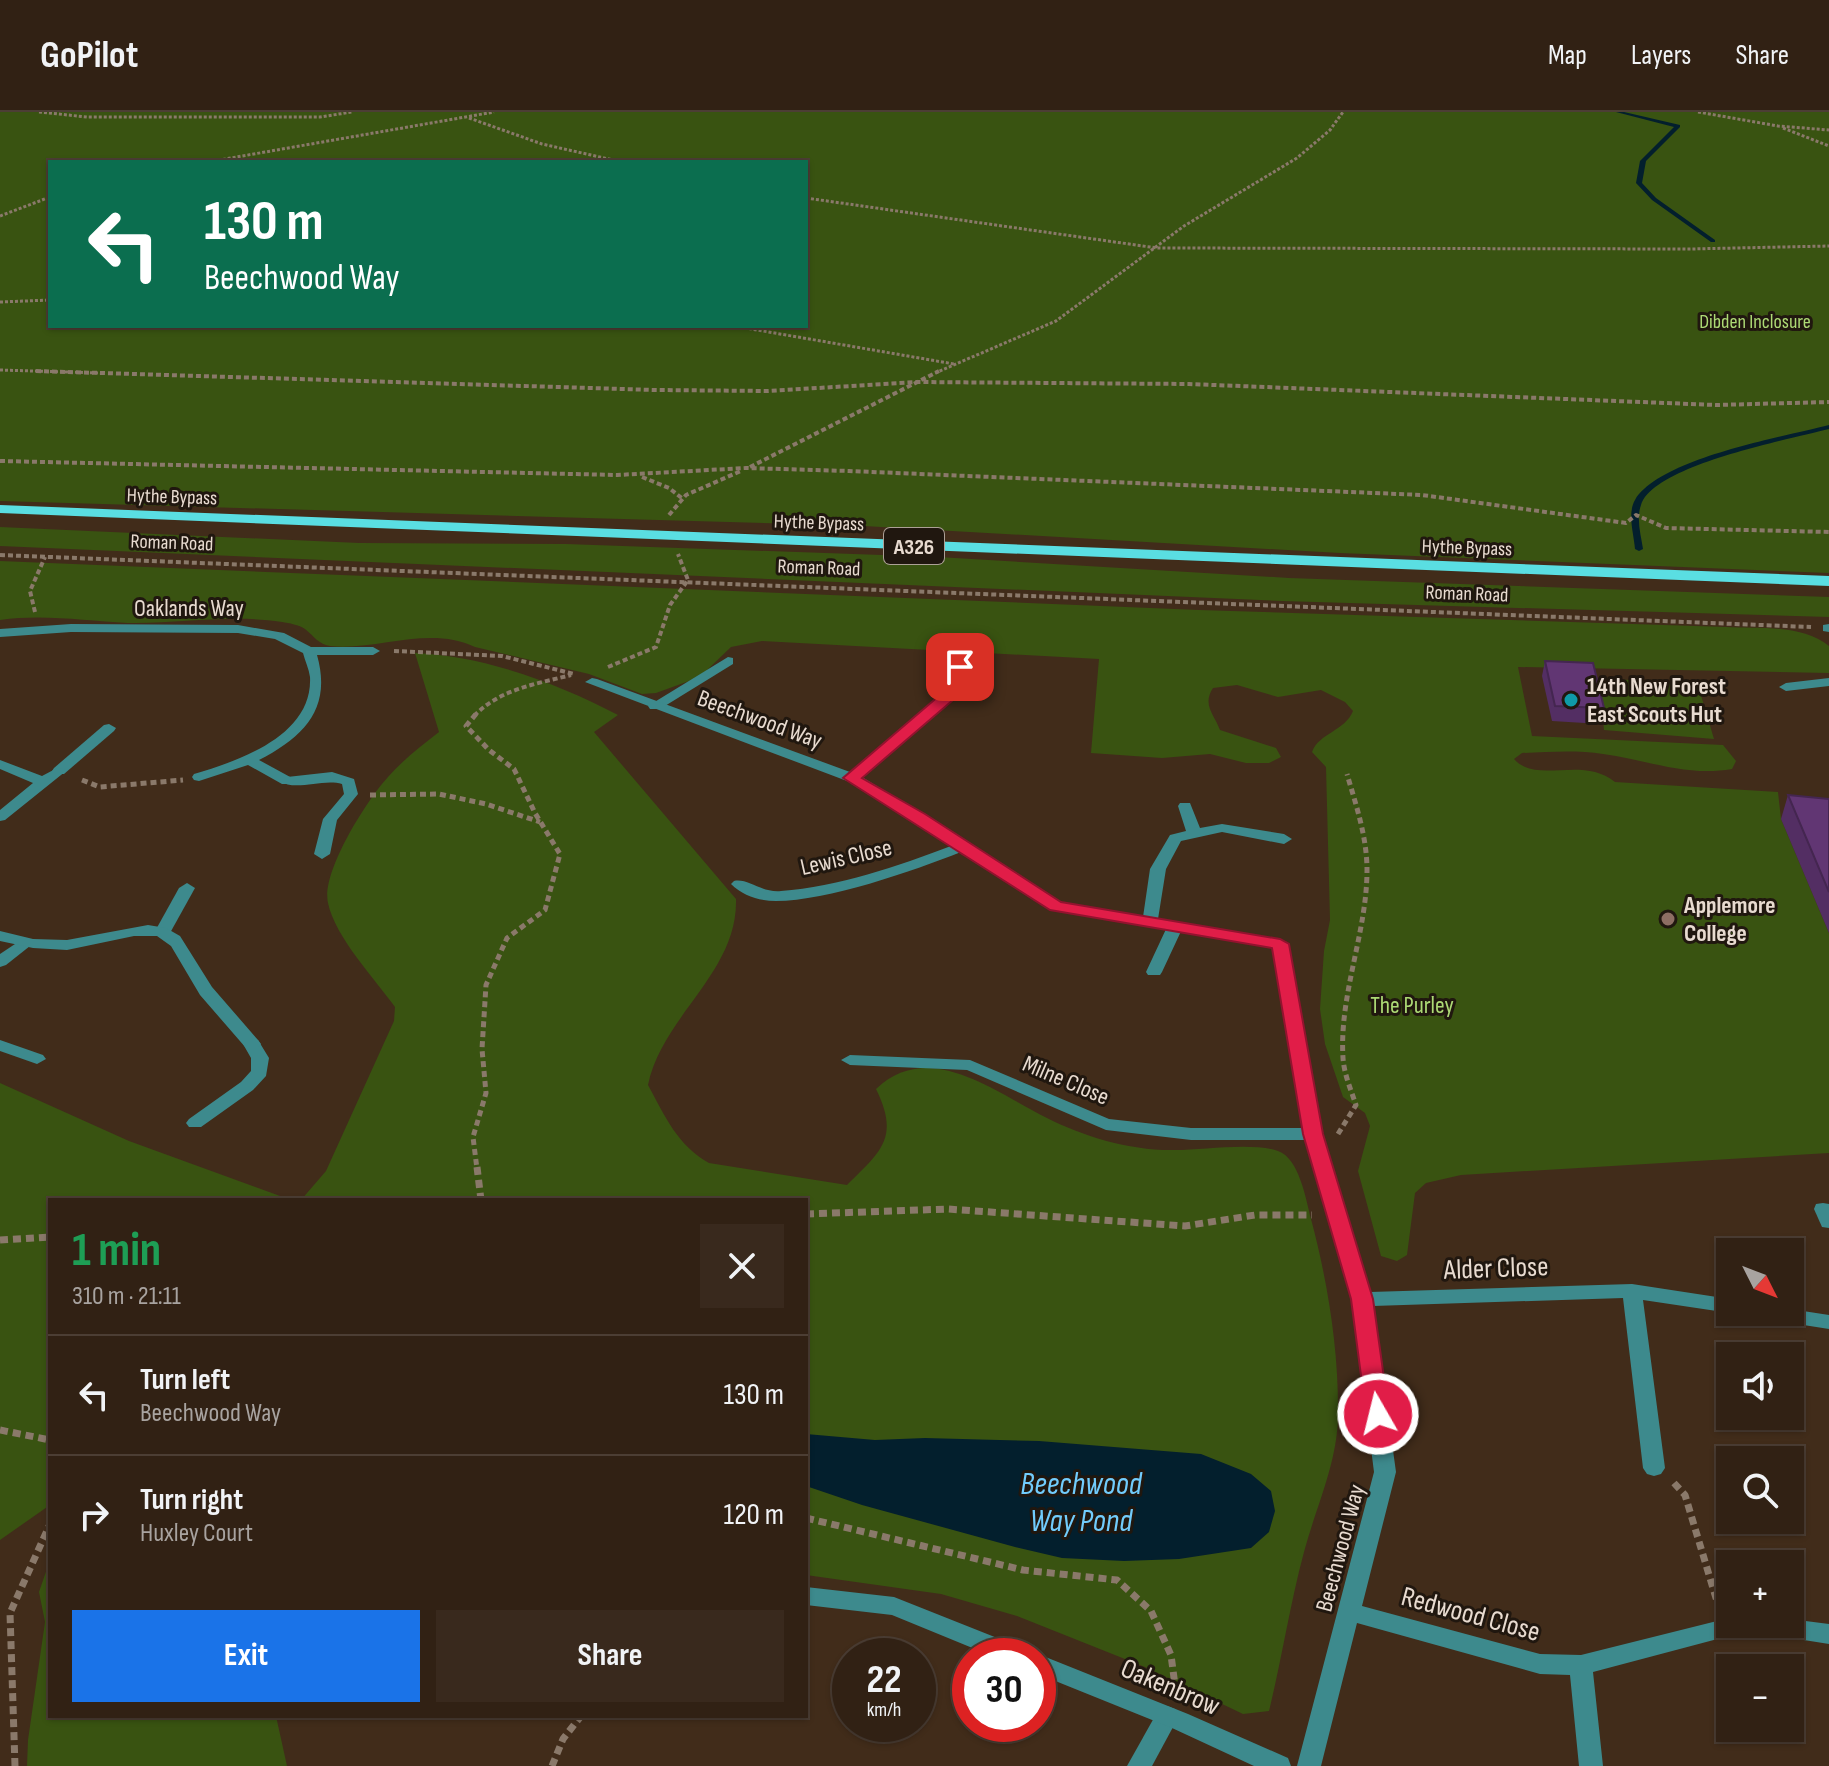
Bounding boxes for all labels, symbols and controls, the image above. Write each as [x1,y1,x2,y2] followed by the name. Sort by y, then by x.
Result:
[40,33,138,78] text: GoPilot
[1548,39,1587,72] text: Map
[1631,39,1691,72] text: Layers
[1735,39,1789,72] text: Share
[204,189,324,256] text: 130 m
[72,192,176,296] icon: left
[204,257,399,300] text: Beechwood Way
[1699,310,1811,334] park label: Dibden Inclosure
[126,483,218,511] street label: Hythe Bypass
[773,509,865,537] street label: Hythe Bypass
[884,528,944,564] road number: A326
[130,530,214,556] street label: Roman Road
[1421,534,1513,562] street label: Hythe Bypass
[777,555,861,581] street label: Roman Road
[1425,581,1509,607] street label: Roman Road
[134,594,244,623] street label: Oaklands Way
[926,633,994,701] pin
[938,645,982,689] icon: arrive
[1587,672,1726,729] place label: 14th New Forest East Scouts Hut
[694,684,826,755] street label: Beechwood Way
[1562,691,1580,709] marker: 14th New Forest East Scouts Hut
[798,833,895,882] street label: Lewis Close
[1683,891,1775,948] place label: Applemore College
[1659,910,1677,928] marker: Applemore College
[1370,991,1454,1020] park label: The Purley
[1018,1049,1113,1112] street label: Milne Close
[72,1222,161,1279] text: 1 min
[700,1224,784,1308] button: close
[1716,1238,1804,1326] north arrow
[1716,1238,1804,1742] map controls
[1442,1250,1549,1287] street label: Alder Close
[72,1281,181,1312] text: 310 m · 21:11
[1716,1342,1804,1430] button: sound
[140,1362,230,1398] text: Turn left
[1336,1372,1420,1456] position arrow
[72,1373,116,1417] icon: left
[724,1377,784,1413] text: 130 m
[140,1398,281,1429] text: Beechwood Way
[1716,1446,1804,1534] button: search
[1020,1465,1143,1541] water label: Beechwood Way Pond
[1310,1481,1371,1615] street label: Beechwood Way
[140,1482,243,1518] text: Turn right
[72,1493,116,1537] icon: right
[723,1497,784,1533] text: 120 m
[140,1518,253,1549] text: Huxley Court
[1716,1550,1804,1638] button: +
[1398,1580,1544,1649] street label: Redwood Close
[72,1610,420,1702] button: Exit
[436,1610,784,1702] button: Share
[952,1638,1056,1742] speed limit sign: 30
[1116,1652,1225,1723] street label: Oakenbrow
[1716,1654,1804,1742] button: −
[866,1656,902,1704] text: 22
[867,1698,901,1722] text: km/h

